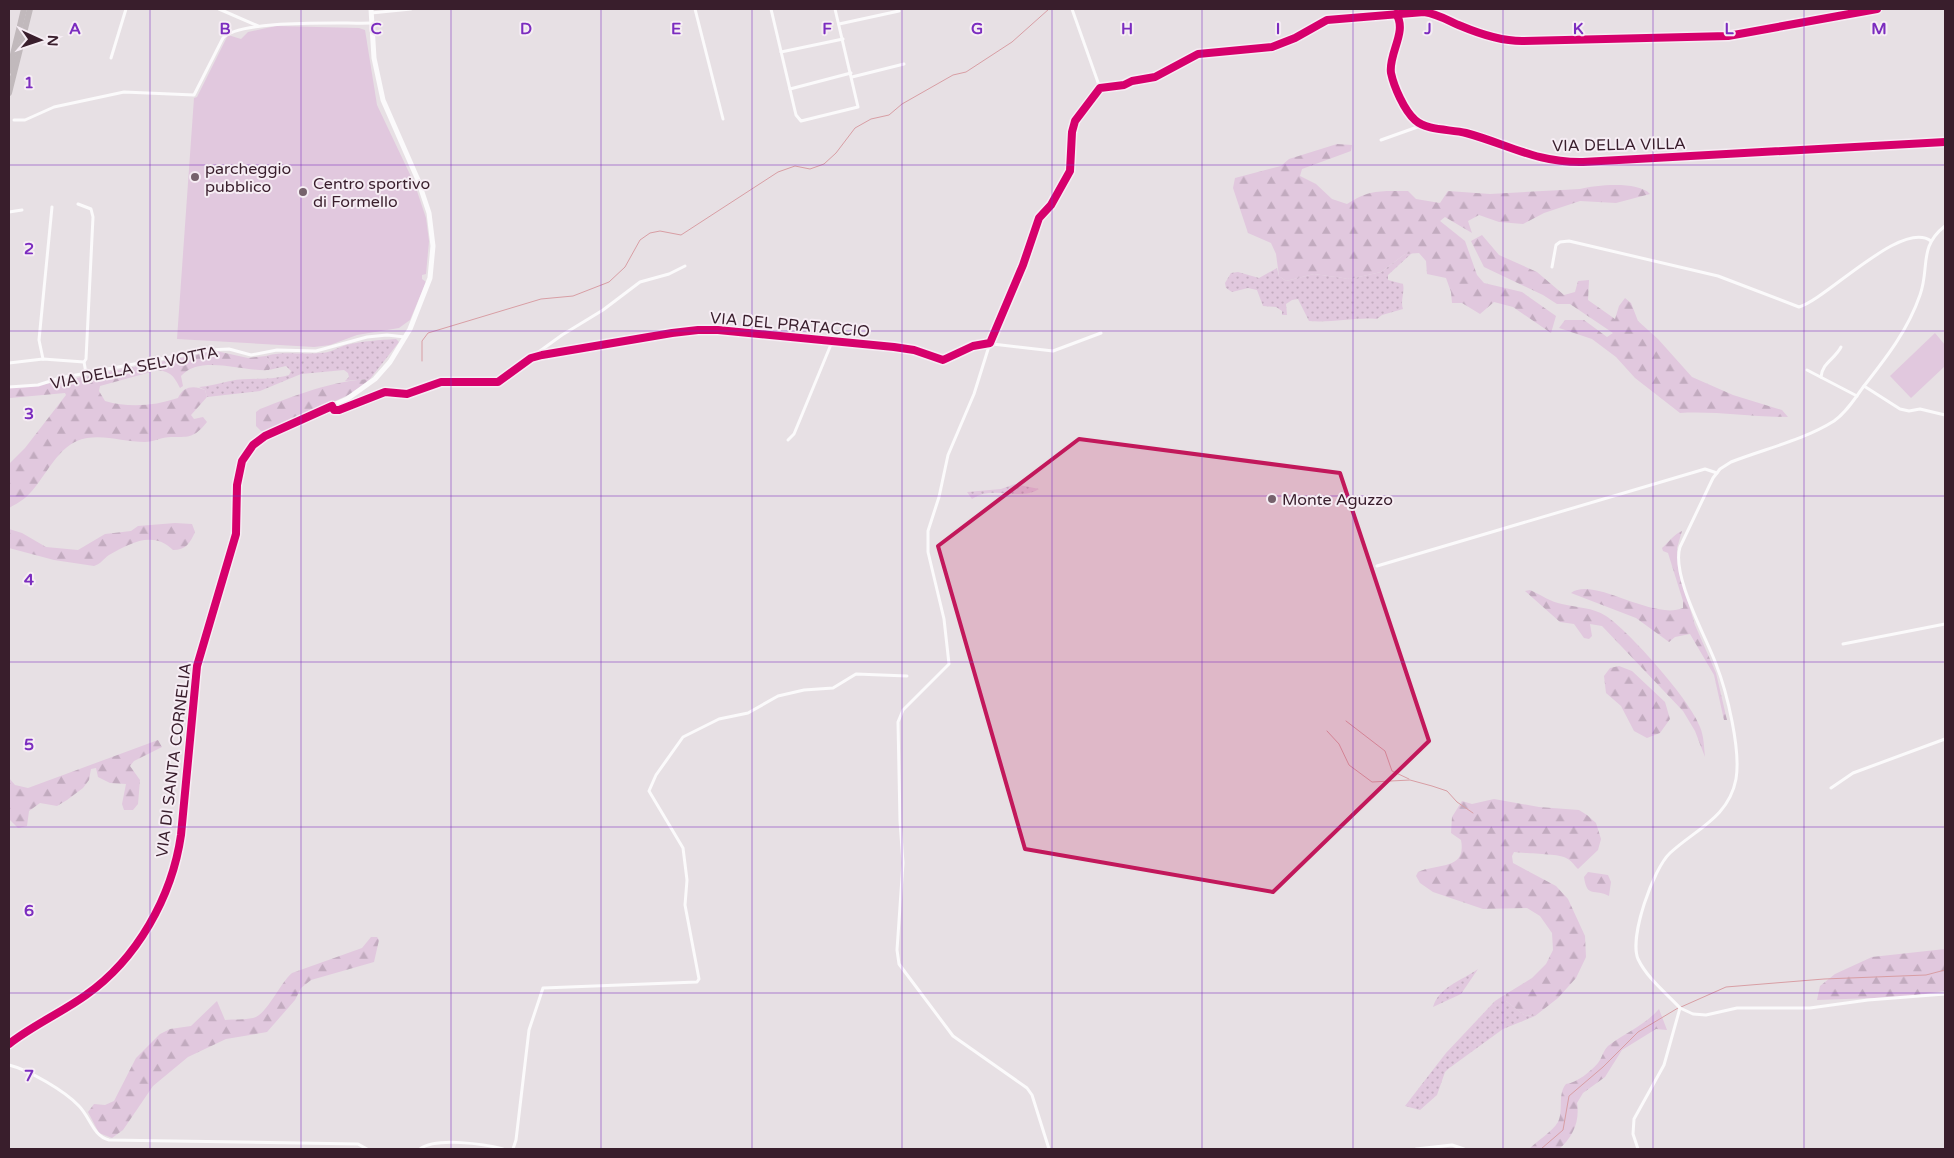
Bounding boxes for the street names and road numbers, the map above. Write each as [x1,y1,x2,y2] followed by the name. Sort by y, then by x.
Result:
[1552,134,1686,156] street label: VIA DELLA VILLA
[709,308,871,342] street label: VIA DEL PRATACCIO
[49,342,220,394] street label: VIA DELLA SELVOTTA
[152,662,196,859] street label: VIA DI SANTA CORNELIA

